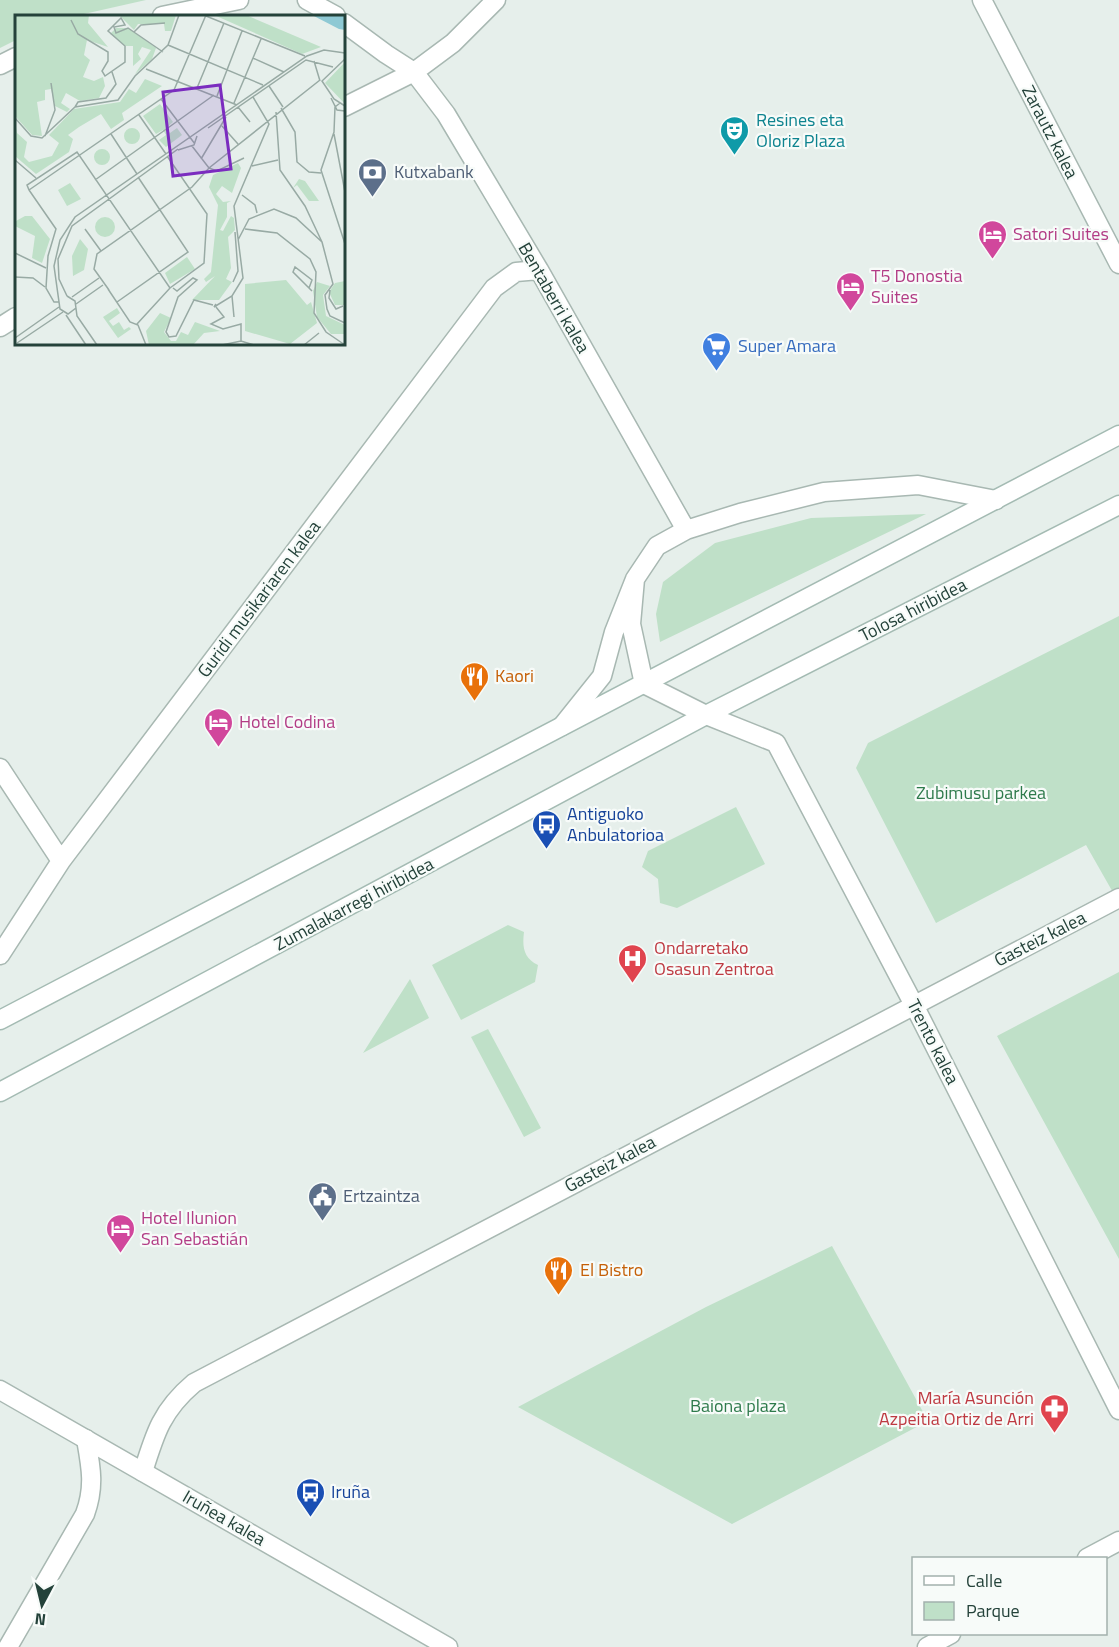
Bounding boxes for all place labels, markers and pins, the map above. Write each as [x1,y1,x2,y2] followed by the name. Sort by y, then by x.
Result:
[756,106,845,154] place label: Resines eta Oloriz Plaza
[719,114,751,156] theatre icon: Resines eta Oloriz Plaza
[357,156,389,198] bank icon: Kutxabank
[394,158,474,185] place label: Kutxabank
[976,218,1008,260] hotel icon: Satori Suites
[1013,220,1109,247] place label: Satori Suites
[871,262,962,310] place label: T5 Donostia Suites
[834,270,866,312] hotel icon: T5 Donostia Suites
[701,330,733,372] supermarket icon: Super Amara
[738,332,836,359] place label: Super Amara
[458,660,490,702] restaurant icon: Kaori
[495,662,534,689] place label: Kaori
[202,706,234,748] hotel icon: Hotel Codina
[239,708,335,735] place label: Hotel Codina
[567,800,664,848] place label: Antiguoko Anbulatorioa
[530,808,562,850] bus stop icon: Antiguoko Anbulatorioa
[654,934,774,982] place label: Ondarretako Osasun Zentroa
[617,942,649,984] hospital icon: Ondarretako Osasun Zentroa
[306,1180,338,1222] public building icon: Ertzaintza
[343,1182,420,1209] place label: Ertzaintza
[141,1204,248,1252] place label: Hotel Ilunion San Sebastián
[104,1212,136,1254] hotel icon: Hotel Ilunion San Sebastián
[543,1254,575,1296] restaurant icon: El Bistro
[580,1256,643,1283] place label: El Bistro
[879,1384,1034,1432] place label: María Asunción Azpeitia Ortiz de Arri
[1039,1392,1071,1434] pharmacy icon: María Asunción Azpeitia Ortiz de Arri
[294,1476,326,1518] bus stop icon: Iruña
[331,1478,370,1505] place label: Iruña

